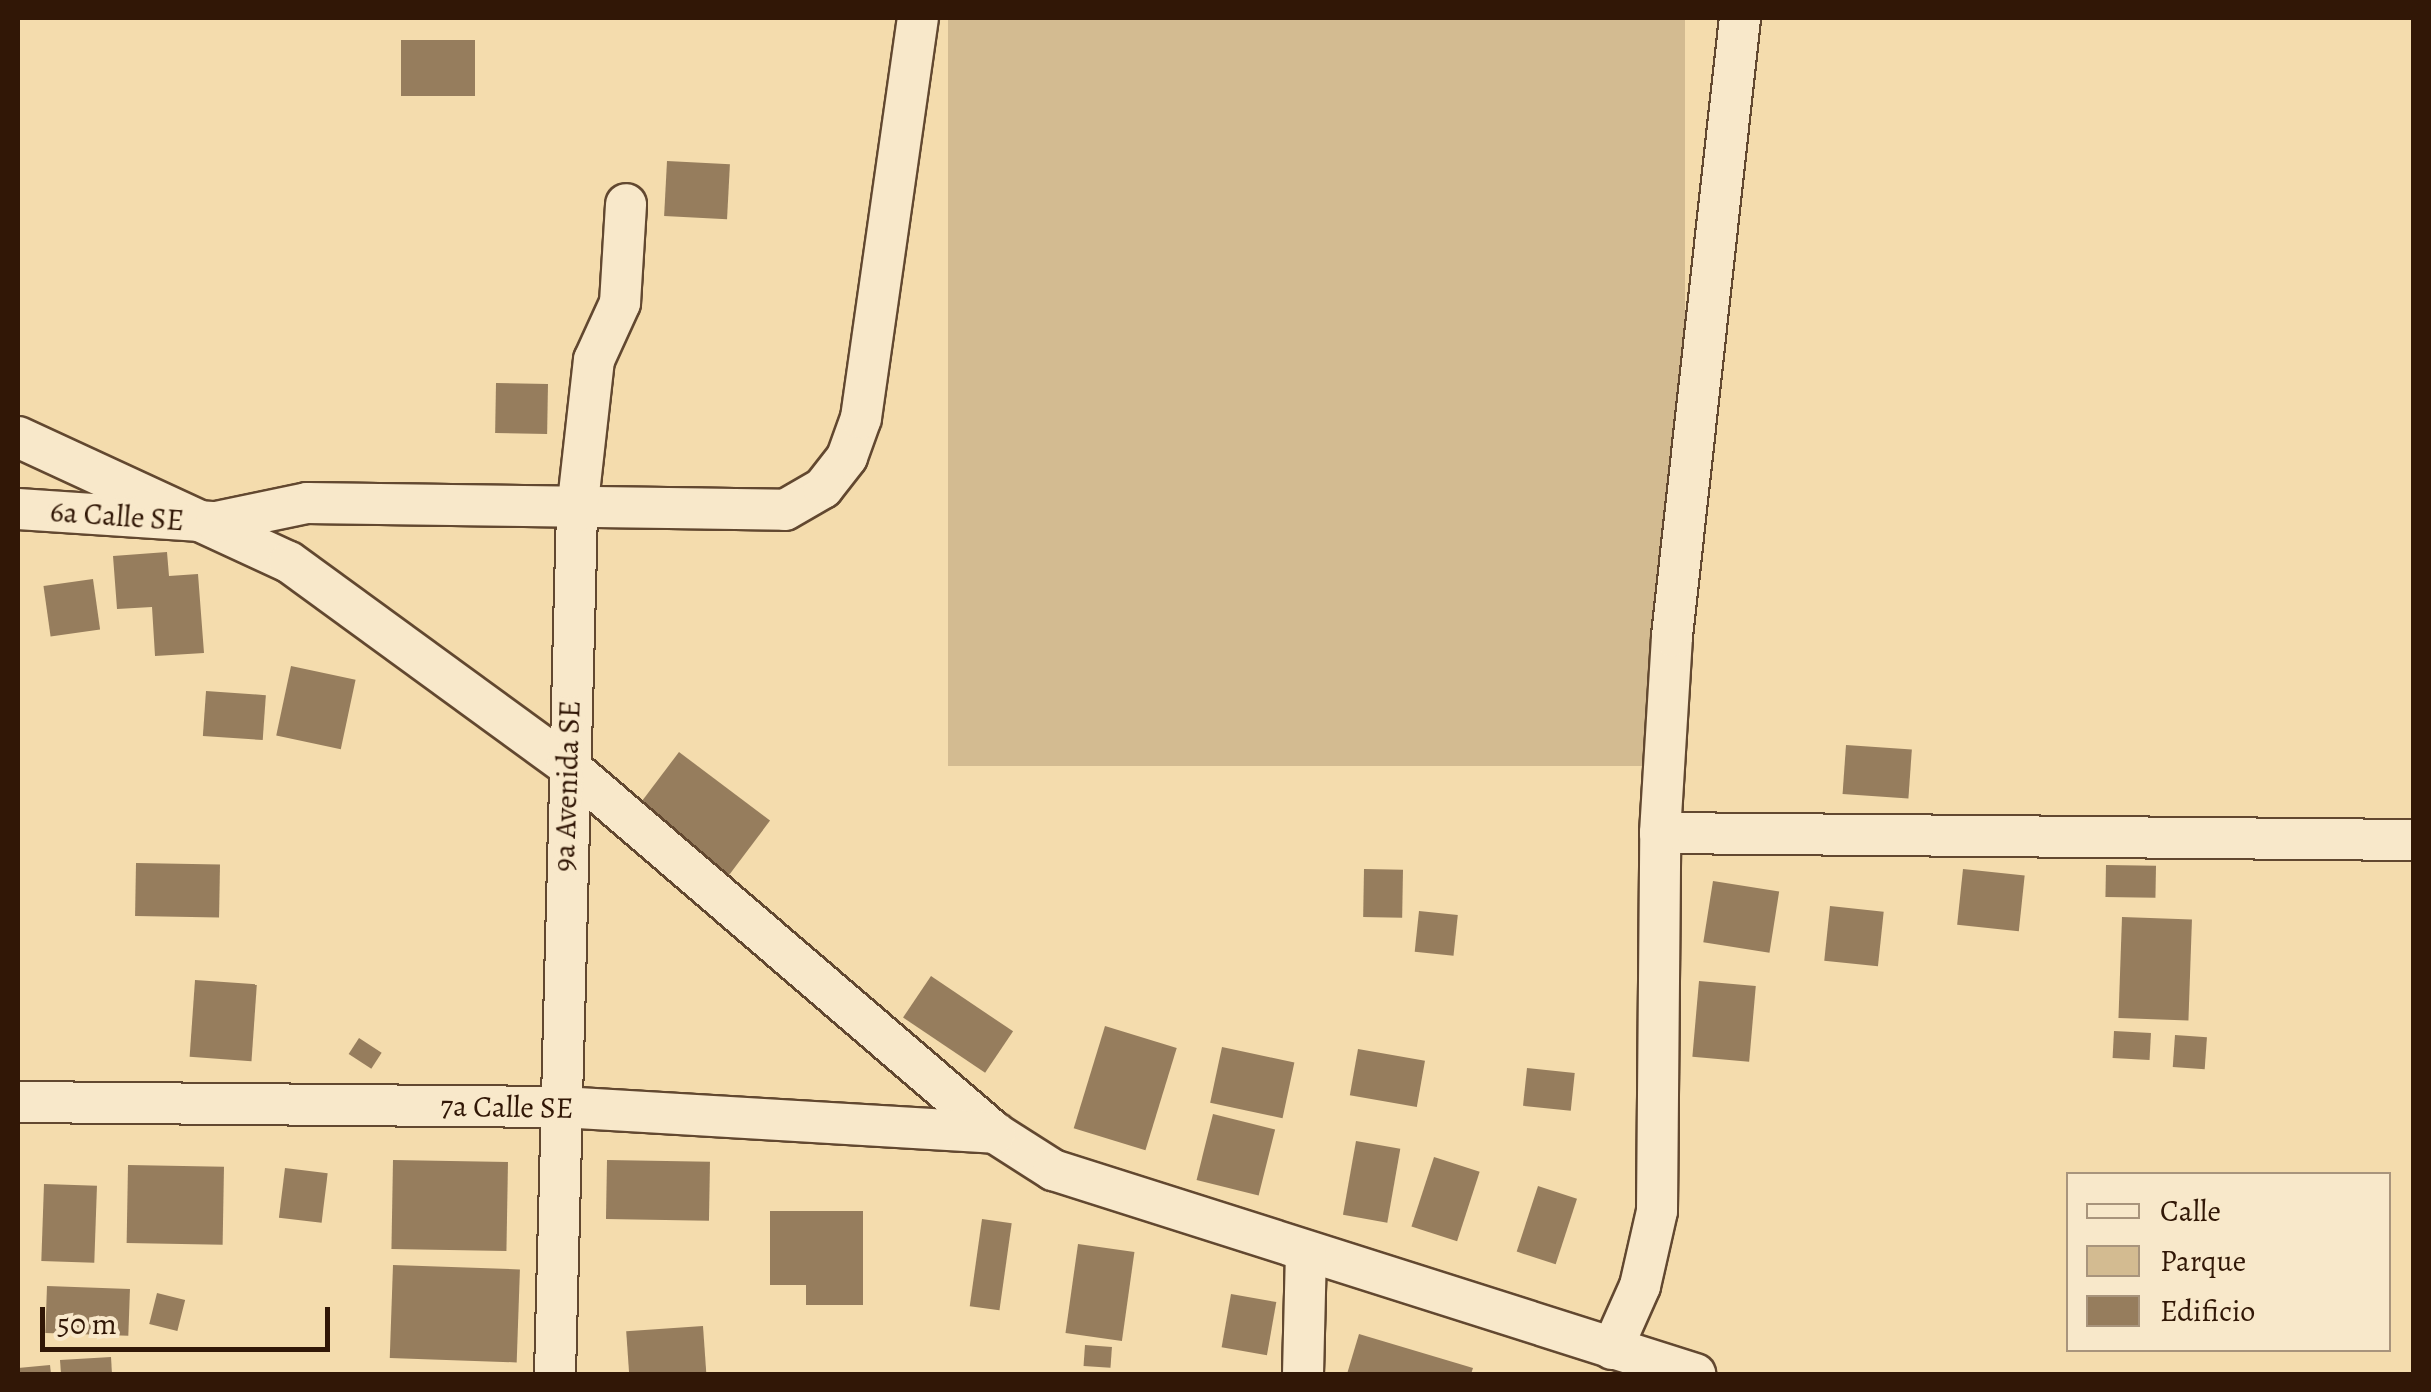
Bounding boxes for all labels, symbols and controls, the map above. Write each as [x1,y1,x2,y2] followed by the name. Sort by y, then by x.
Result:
[49,493,185,539] street label: 6a Calle SE
[546,700,588,872] street label: 9a Avenida SE
[440,1088,574,1126] street label: 7a Calle SE
[2066,1172,2391,1352] legend
[2160,1191,2221,1231] text: Calle
[2160,1241,2246,1281] text: Parque
[45,1287,335,1349] scale bar
[2160,1291,2255,1331] text: Edificio
[57,1304,117,1344] text: 50 m

